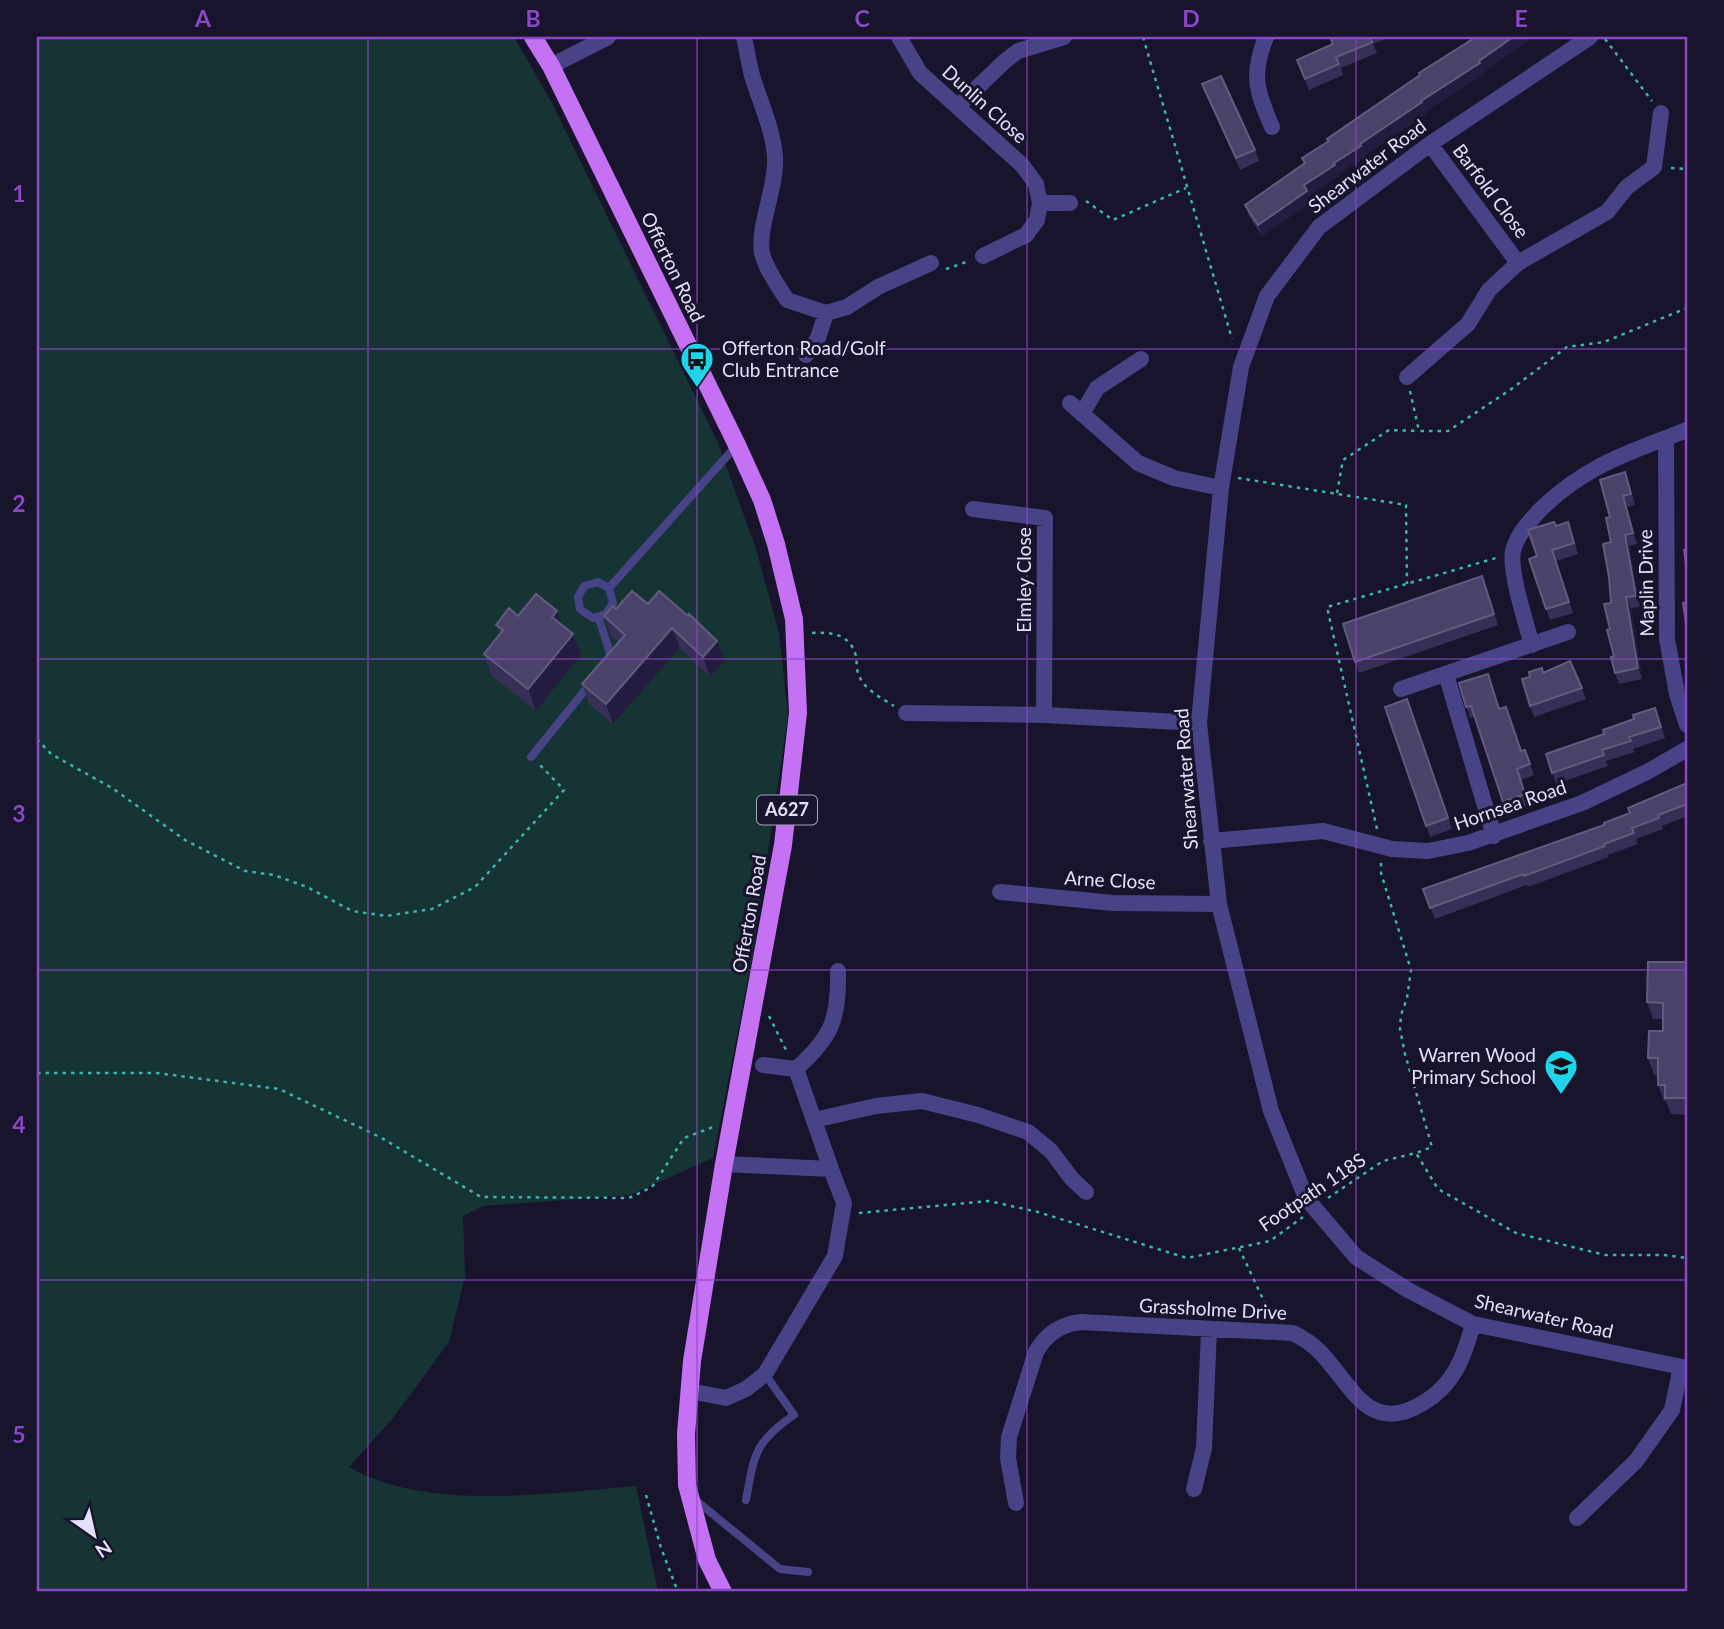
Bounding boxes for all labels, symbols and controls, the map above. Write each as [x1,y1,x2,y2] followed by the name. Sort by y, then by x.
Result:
[194,4,212,32] text: A
[525,4,541,32] text: B
[854,4,870,32] text: C
[1182,4,1200,32] text: D
[1514,4,1528,32] text: E
[938,60,1032,148] street label: Dunlin Close
[1303,114,1430,217] street label: Shearwater Road
[1449,139,1534,242] street label: Barfold Close
[12,179,26,207] text: 1
[637,208,710,326] street label: Offerton Road
[722,336,886,381] place label: Offerton Road/Golf Club Entrance
[678,340,716,389] bus stop icon: Offerton Road/Golf Club Entrance
[12,489,26,517] text: 2
[1012,527,1035,633] street label: Elmley Close
[1633,529,1658,637] street label: Maplin Drive
[1169,708,1202,850] street label: Shearwater Road
[1451,775,1569,834] street label: Hornsea Road
[757,796,817,824] road number: A627
[12,799,26,827] text: 3
[727,853,770,975] street label: Offerton Road
[1064,866,1156,893] street label: Arne Close
[1411,1043,1536,1088] place label: Warren Wood Primary School
[1542,1047,1580,1096] school or university icon: Warren Wood Primary School
[12,1110,26,1138] text: 4
[1254,1147,1369,1236] street label: Footpath 118S
[1473,1288,1616,1343] street label: Shearwater Road
[1138,1293,1288,1324] street label: Grassholme Drive
[12,1420,26,1448] text: 5
[60,1500,130,1570] north arrow
[91,1536,116,1563] text: N

